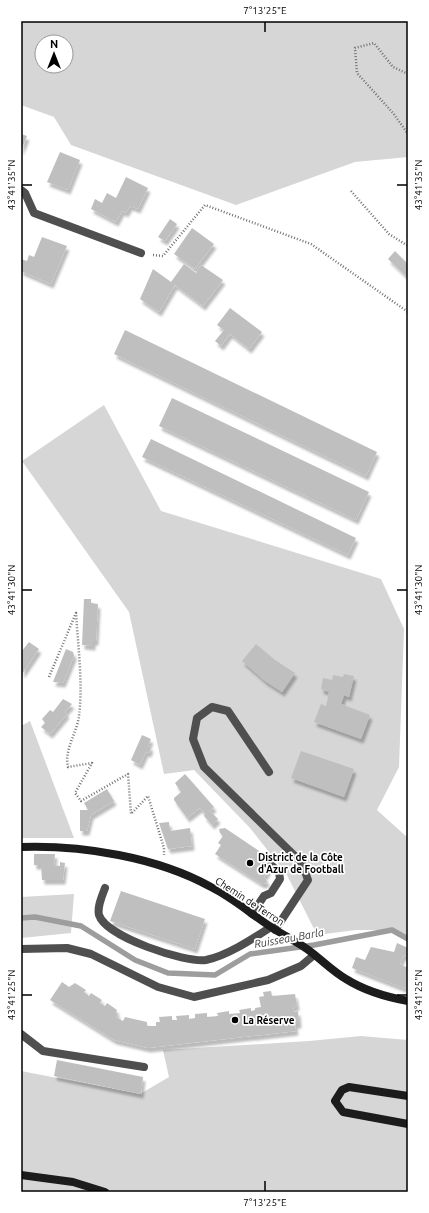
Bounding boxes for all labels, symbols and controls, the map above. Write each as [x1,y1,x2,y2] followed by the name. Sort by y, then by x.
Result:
[243,5,287,16] text: 7°13'25"E
[34,34,74,74] north arrow
[50,38,58,50] text: N
[6,160,17,210] text: 43°41'35"N
[413,160,424,210] text: 43°41'35"N
[6,565,17,615] text: 43°41'30"N
[413,565,424,615] text: 43°41'30"N
[258,852,344,875] place label: District de la Côte d'Azur de Football
[245,858,255,868] marker: District de la Côte d'Azur de Football
[213,875,286,928] street label: Chemin de Terron
[253,926,325,950] water label: Ruisseau Barla
[6,970,17,1020] text: 43°41'25"N
[413,970,424,1020] text: 43°41'25"N
[230,1015,240,1025] marker: La Réserve
[243,1015,295,1026] place label: La Réserve
[243,1197,287,1208] text: 7°13'25"E

